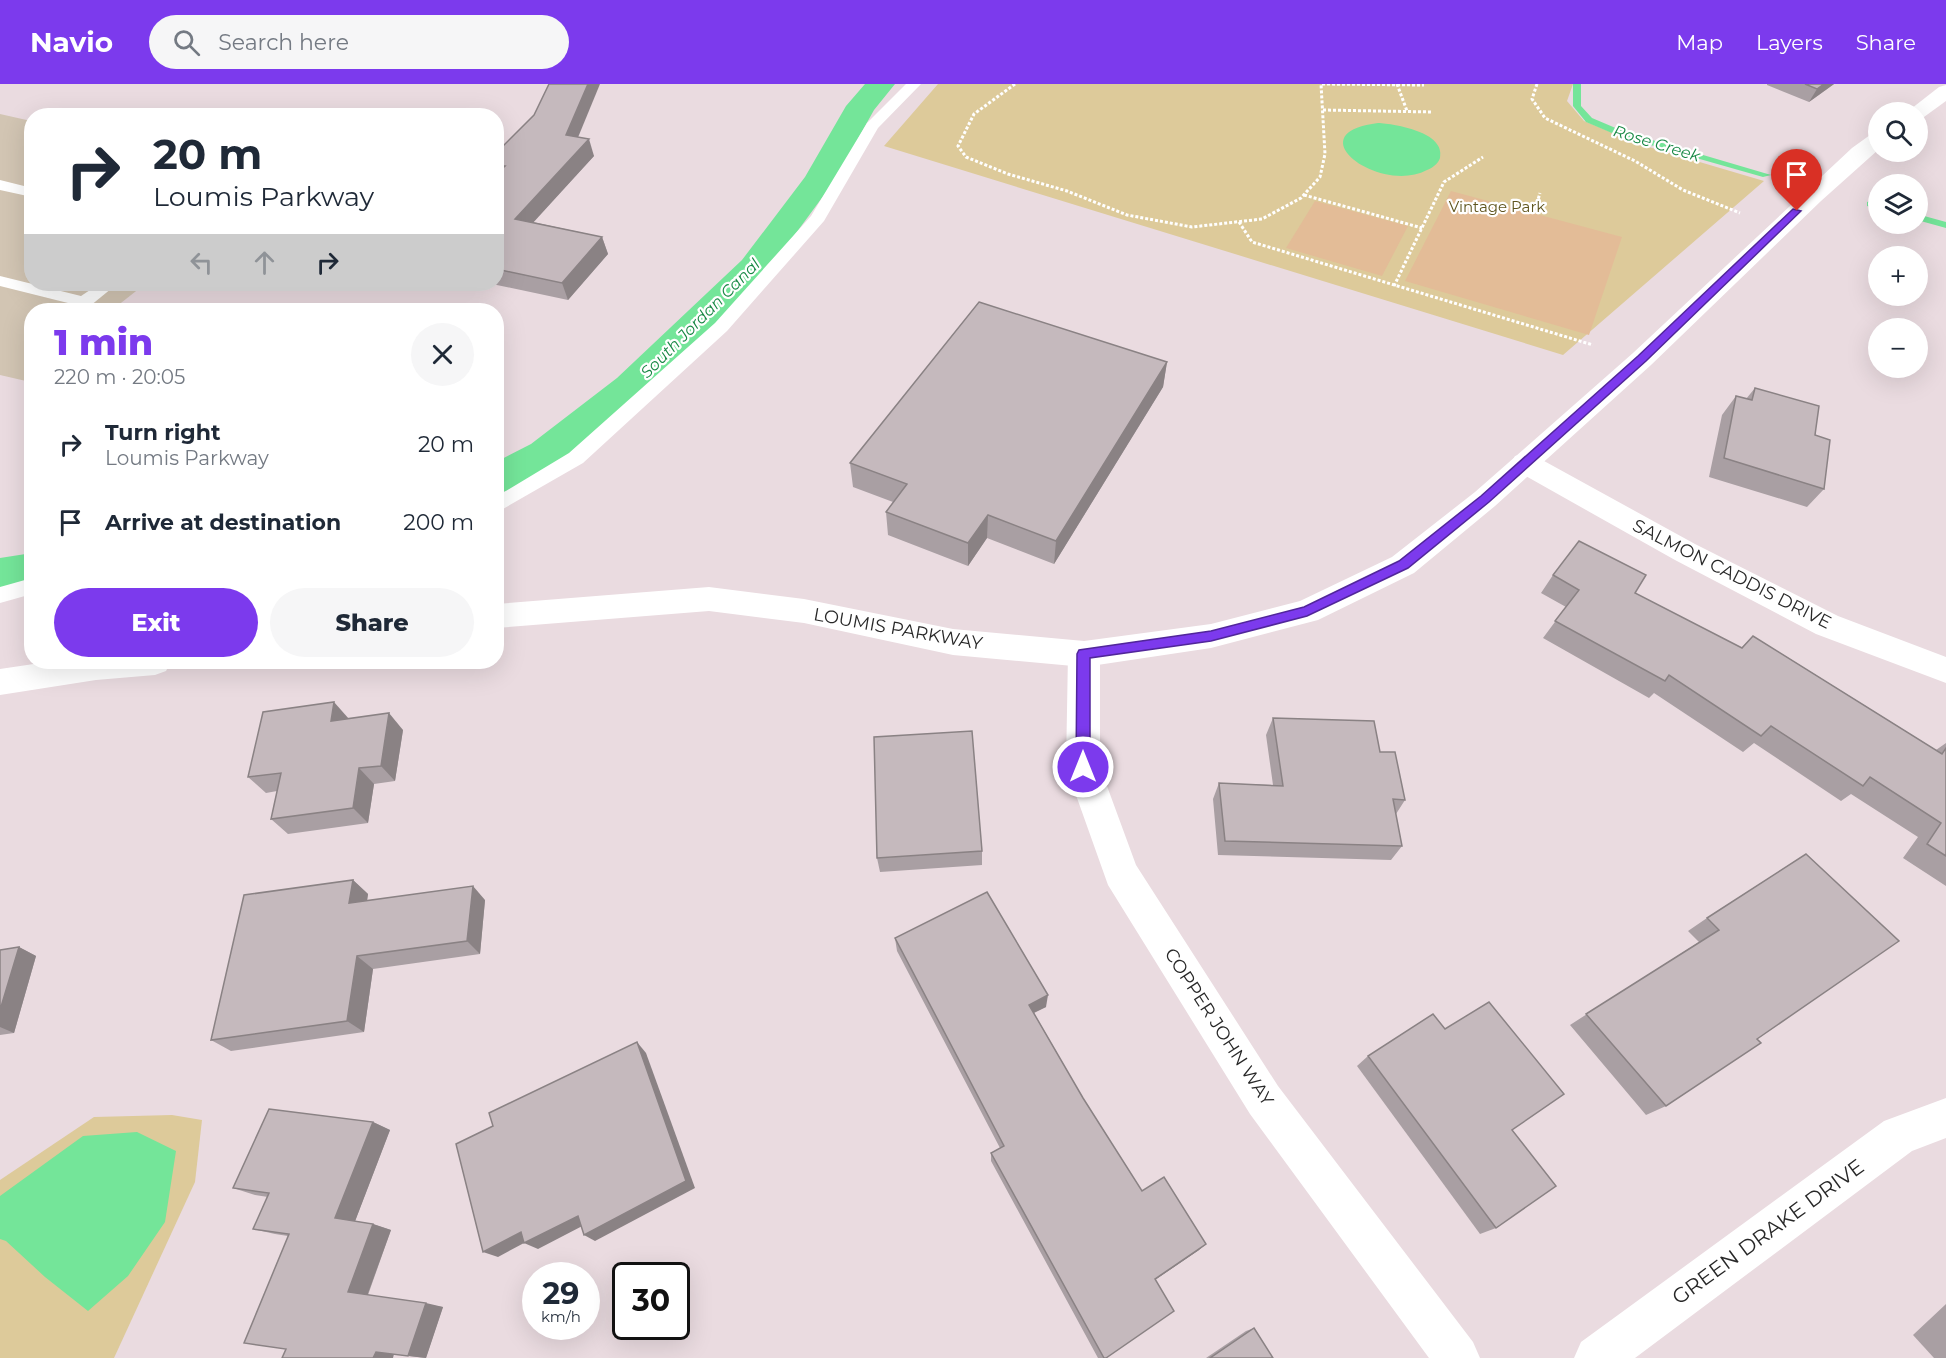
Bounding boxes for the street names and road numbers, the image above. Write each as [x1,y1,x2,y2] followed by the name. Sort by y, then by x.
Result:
[1629,514,1835,634] street label: SALMON CADDIS DRIVE
[812,603,985,655] street label: LOUMIS PARKWAY
[1160,944,1278,1110] street label: COPPER JOHN WAY
[1667,1154,1869,1310] street label: GREEN DRAKE DRIVE

